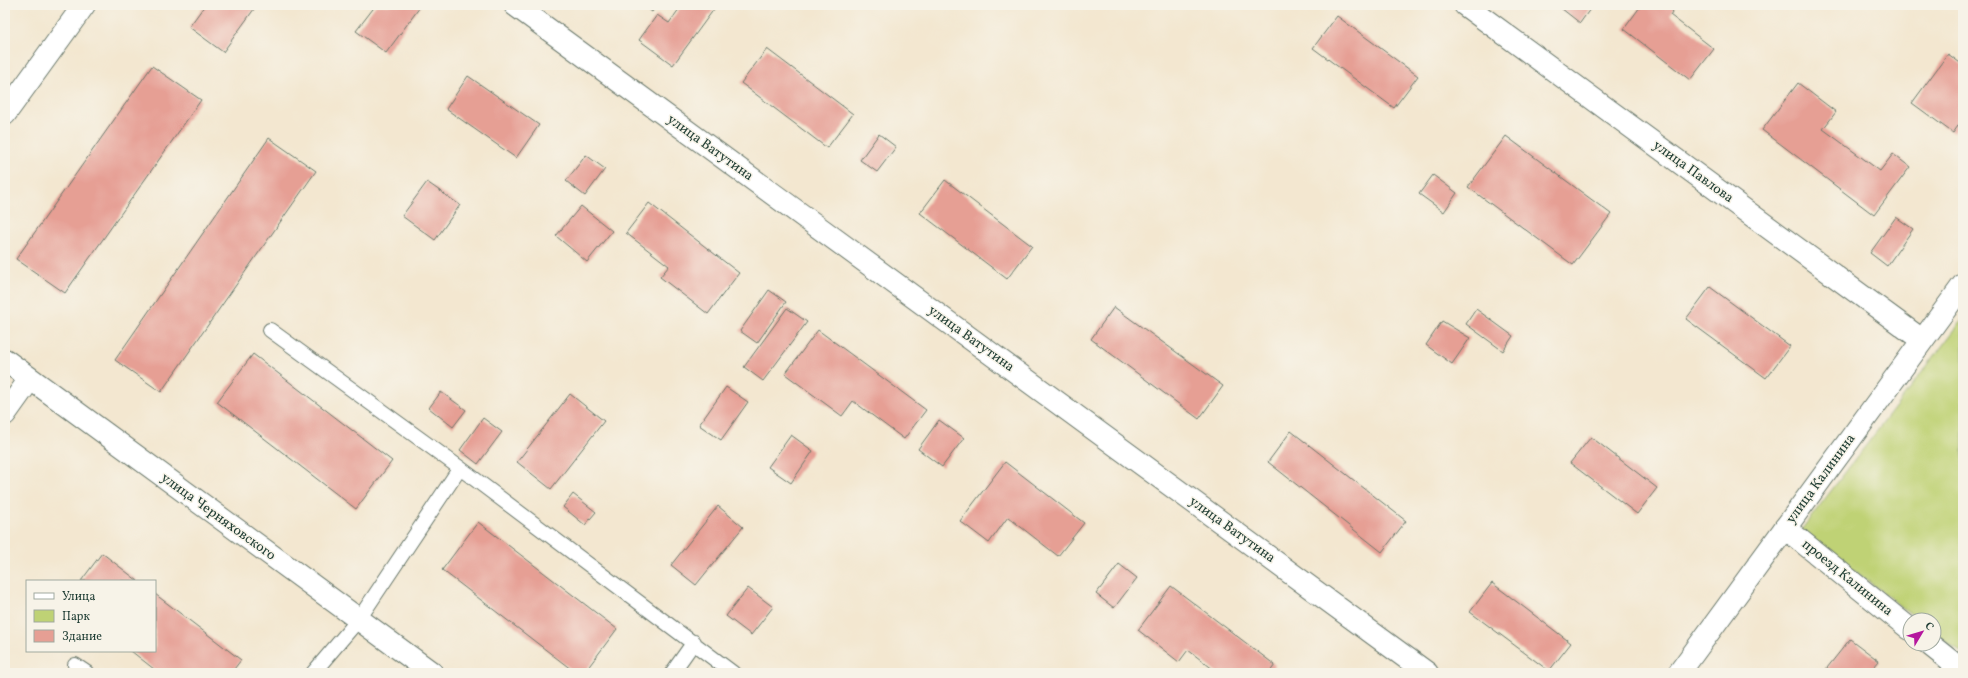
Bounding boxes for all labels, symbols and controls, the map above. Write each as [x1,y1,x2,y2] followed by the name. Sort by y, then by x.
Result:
[663,110,757,186] street label: улица Ватутина
[1649,136,1737,208] street label: улица Павлова
[924,301,1018,377] street label: улица Ватутина
[1782,430,1860,528] street label: улица Калинина
[157,469,279,565] street label: улица Черняховского
[1185,492,1279,568] street label: улица Ватутина
[1797,535,1897,621] street label: проезд Калинина
[26,580,156,652] legend
[62,589,95,605] text: Улица
[62,609,90,625] text: Парк
[1902,612,1942,652] north arrow
[1921,619,1937,634] text: С
[62,629,102,645] text: Здание

